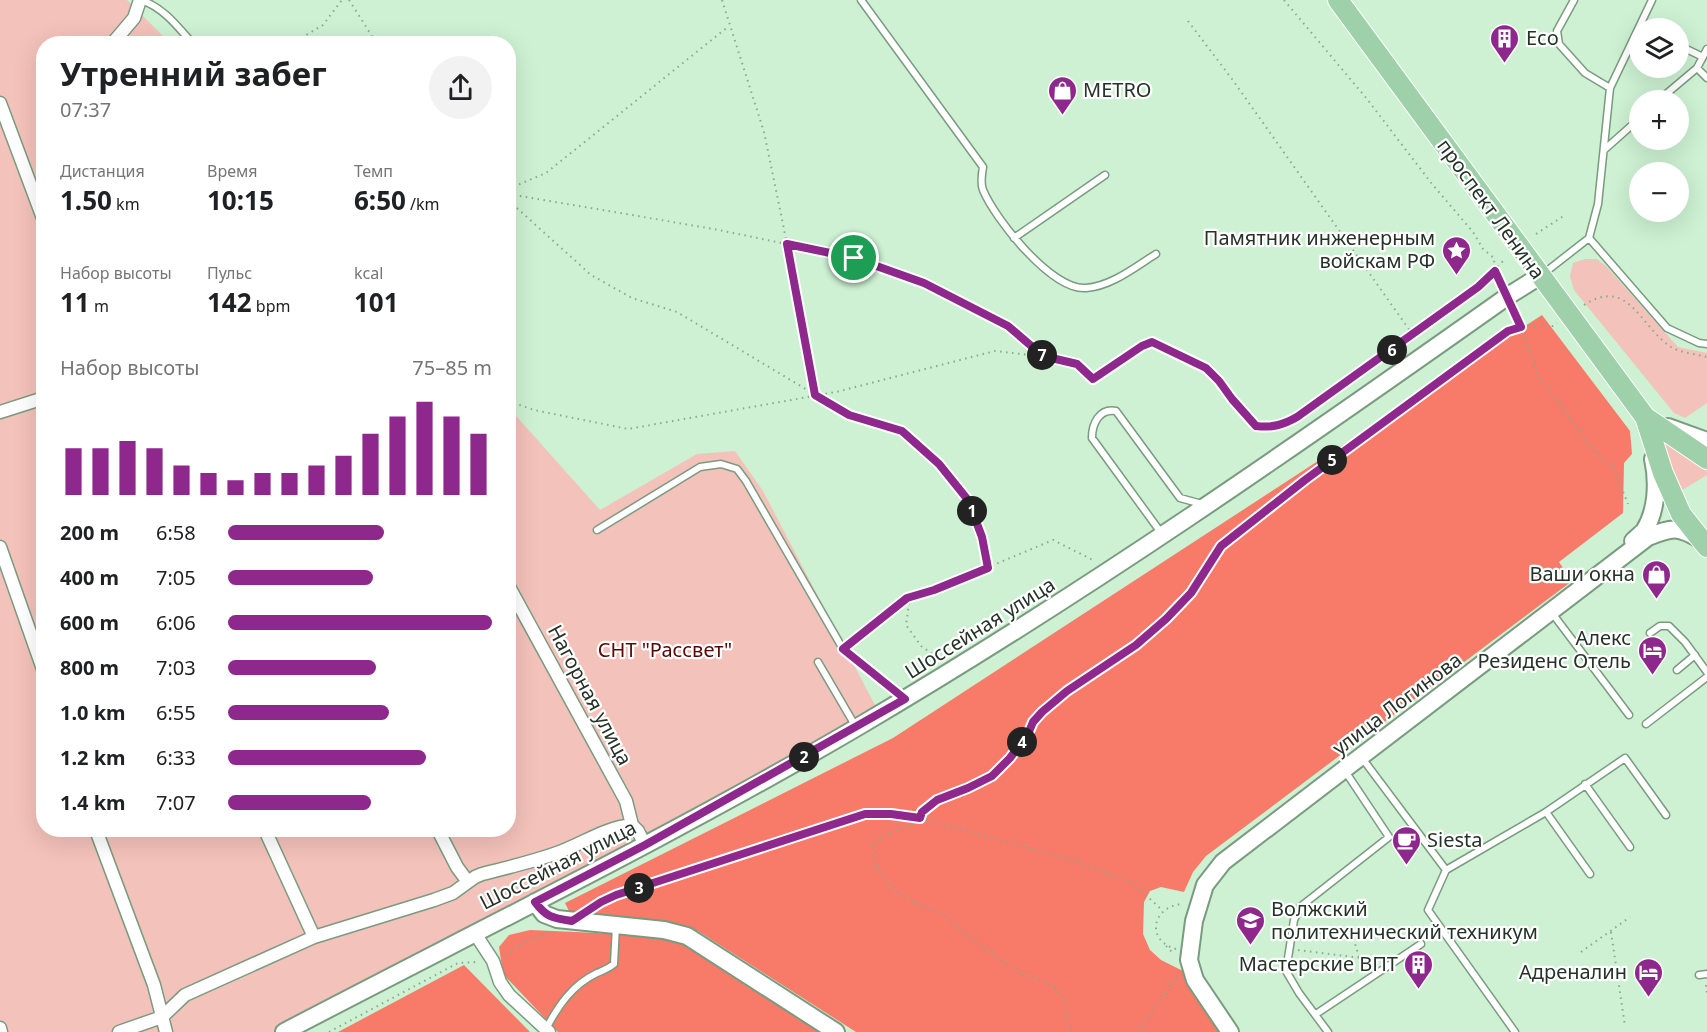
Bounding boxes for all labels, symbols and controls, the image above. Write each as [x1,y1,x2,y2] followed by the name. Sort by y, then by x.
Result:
[1629,18,1689,222] map controls
[1629,18,1689,78] button: layers
[1489,22,1521,64] building icon: Eco
[1526,24,1559,51] place label: Eco
[60,51,327,96] text: Утренний забег
[429,56,492,119] button: share
[1046,74,1078,116] shop icon: METRO
[1083,76,1151,103] place label: METRO
[1629,90,1689,150] button: +
[60,96,111,123] text: 07:37
[1431,133,1552,284] street label: проспект Ленина
[60,160,145,182] text: Дистанция
[207,160,257,182] text: Время
[354,160,393,182] text: Темп
[1629,162,1689,222] button: −
[60,182,112,218] text: 1.50
[207,182,274,218] text: 10:15
[354,182,406,218] text: 6:50
[112,193,140,215] text: km
[406,193,440,215] text: /km
[1204,224,1435,274] place label: Памятник инженерным войскам РФ
[828,232,879,283] pin
[1440,234,1472,276] place icon: Памятник инженерным войскам РФ
[837,241,870,274] icon: arrive
[60,262,172,284] text: Набор высоты
[207,262,252,284] text: Пульс
[354,262,383,284] text: kcal
[60,284,90,320] text: 11
[207,284,252,320] text: 142
[354,284,399,320] text: 101
[90,295,109,317] text: m
[252,295,290,317] text: bpm
[1377,335,1407,365] pin: 6
[1387,339,1397,361] text: 6
[1027,340,1057,370] pin: 7
[1037,344,1047,366] text: 7
[60,354,199,381] text: Набор высоты
[412,354,492,381] text: 75–85 m
[1317,445,1347,475] pin: 5
[1327,449,1337,471] text: 5
[957,496,987,526] pin: 1
[967,500,977,522] text: 1
[60,519,119,546] text: 200 m
[156,519,196,546] text: 6:58
[1640,558,1672,600] shop icon: Ваши окна
[1529,560,1635,587] place label: Ваши окна
[60,564,119,591] text: 400 m
[156,564,196,591] text: 7:05
[900,571,1060,685] street label: Шоссейная улица
[60,609,119,636] text: 600 m
[156,609,196,636] text: 6:06
[542,620,639,770] street label: Нагорная улица
[1477,624,1631,674] place label: Алекс Резиденс Отель
[1636,634,1668,676] hotel icon: Алекс Резиденс Отель
[598,636,732,663] park label: СНТ "Рассвет"
[1326,646,1467,761] street label: улица Логинова
[60,654,119,681] text: 800 m
[156,654,196,681] text: 7:03
[60,699,126,726] text: 1.0 km
[156,699,196,726] text: 6:55
[1007,727,1037,757] pin: 4
[1017,731,1027,753] text: 4
[789,742,819,772] pin: 2
[60,744,126,771] text: 1.2 km
[156,744,196,771] text: 6:33
[799,746,809,768] text: 2
[60,789,126,816] text: 1.4 km
[156,789,196,816] text: 7:07
[475,813,641,916] street label: Шоссейная улица
[1390,824,1422,866] cafe icon: Siesta
[1427,826,1482,853] place label: Siesta
[624,873,654,903] pin: 3
[634,877,644,899] text: 3
[1271,895,1538,945] place label: Волжский политехнический техникум
[1234,904,1266,946] school or university icon: Волжский политехнический техникум
[1403,948,1435,990] building icon: Мастерские ВПТ
[1239,950,1398,977] place label: Мастерские ВПТ
[1632,956,1664,998] hotel icon: Адреналин
[1519,958,1627,985] place label: Адреналин

